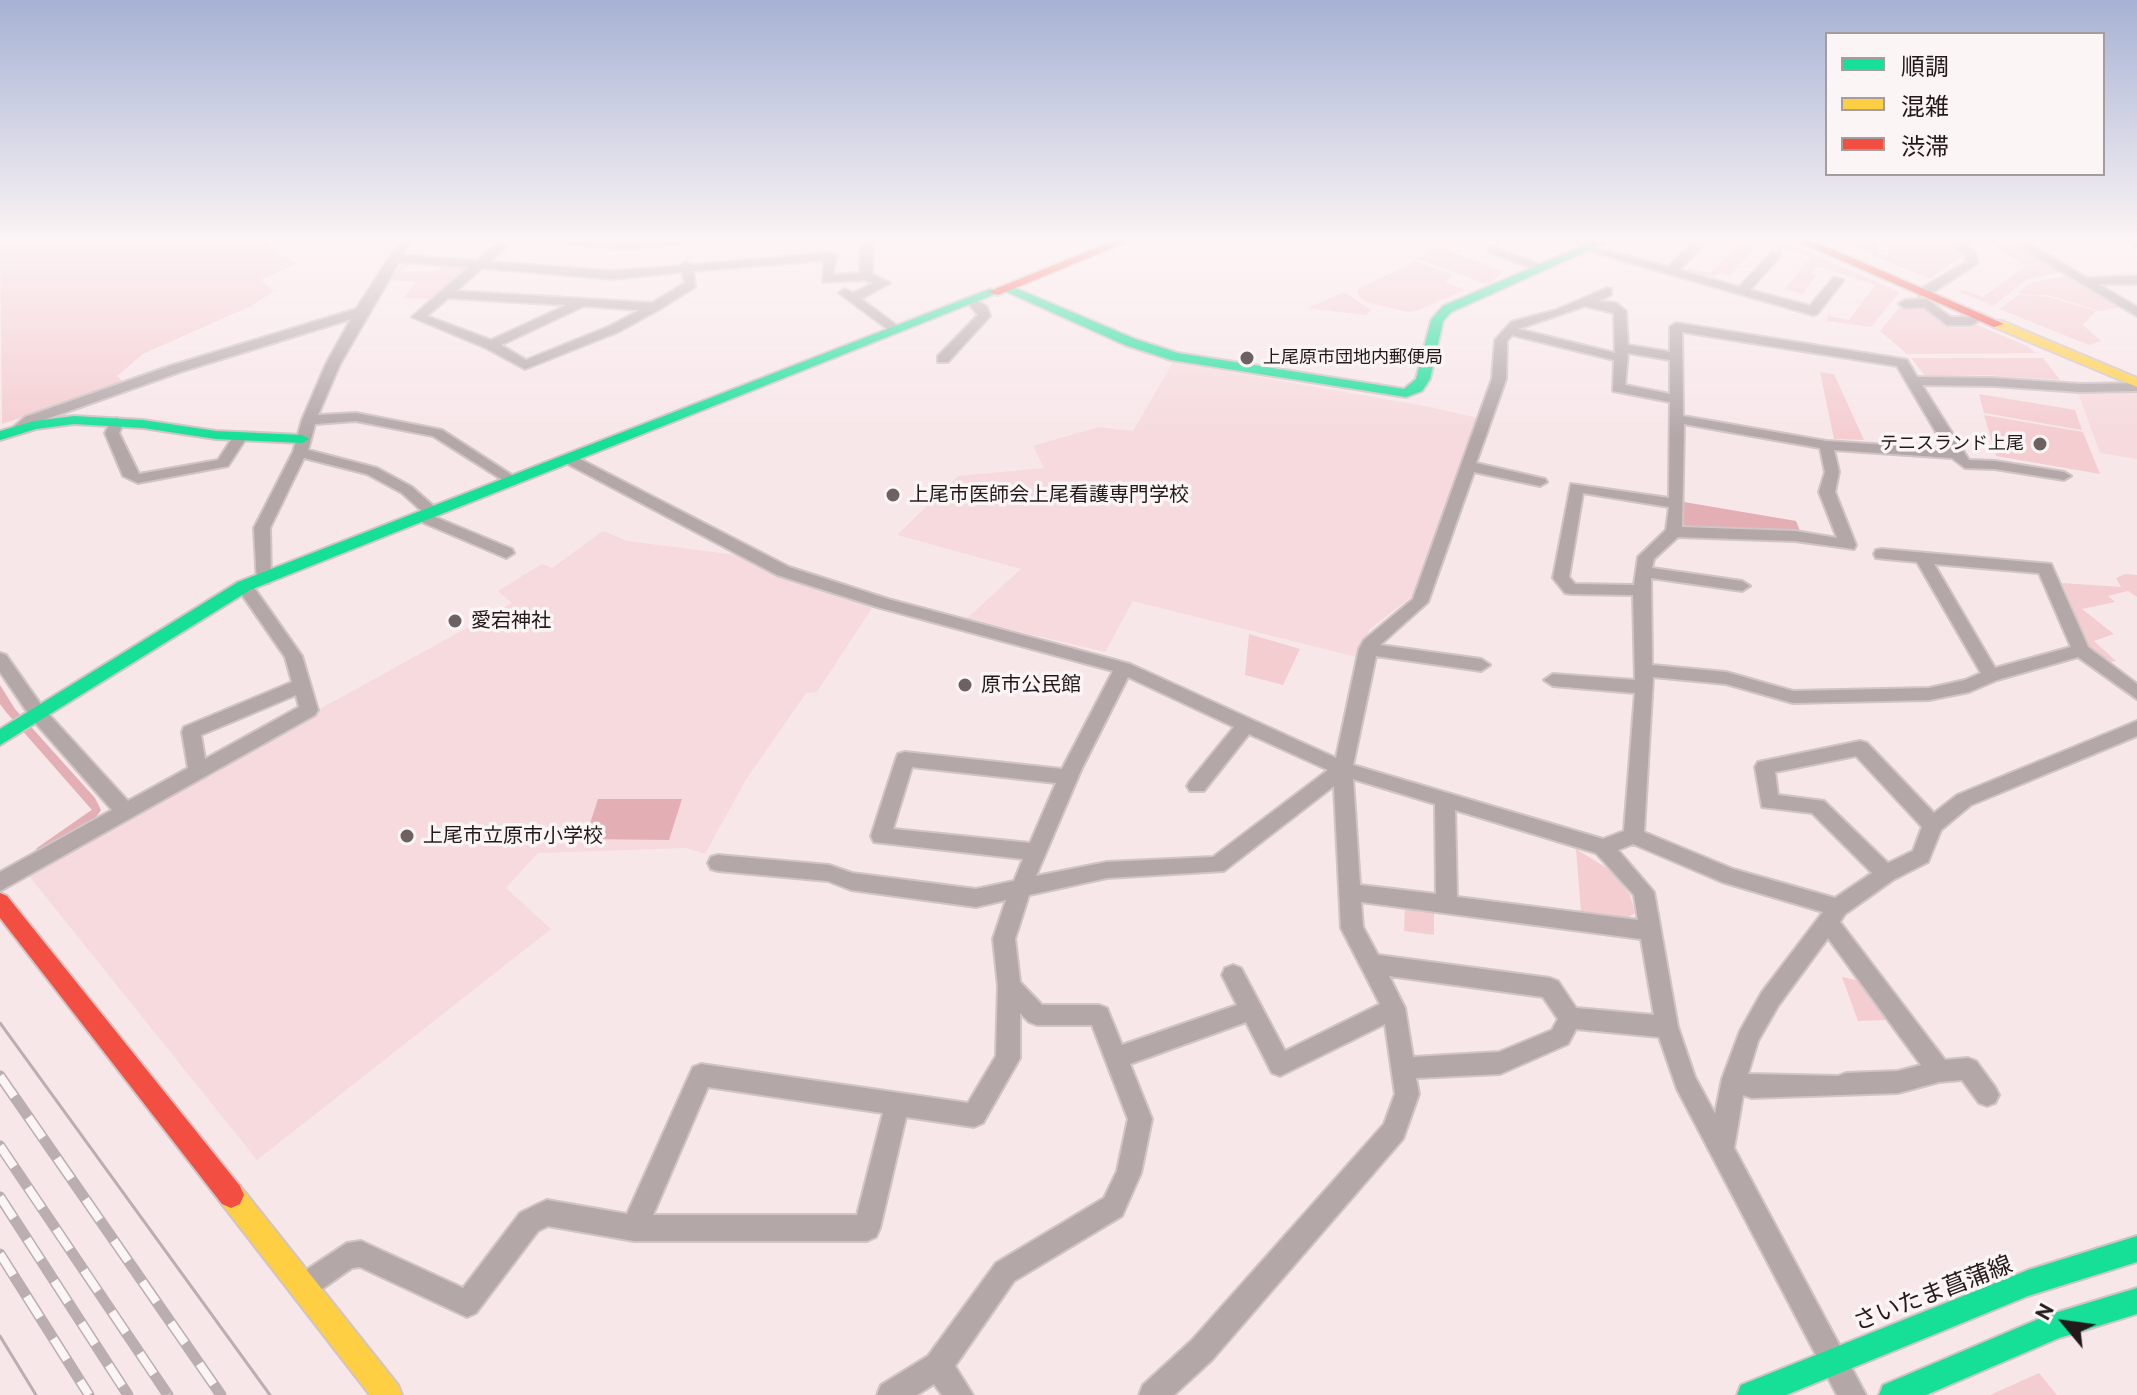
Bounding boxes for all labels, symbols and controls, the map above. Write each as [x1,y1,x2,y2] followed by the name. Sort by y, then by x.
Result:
[1825,32,2105,176] legend
[1901,51,1949,82] text: 順調
[1901,91,1949,122] text: 混雑
[1901,131,1949,162] text: 渋滞
[1263,347,1443,369] place label: 上尾原市団地内郵便局
[1238,349,1256,367] marker: 上尾原市団地内郵便局
[1880,433,2024,455] place label: テニスランド上尾
[2031,435,2049,453] marker: テニスランド上尾
[909,483,1189,507] place label: 上尾市医師会上尾看護専門学校
[884,486,902,504] marker: 上尾市医師会上尾看護専門学校
[471,609,551,633] place label: 愛宕神社
[446,612,464,630] marker: 愛宕神社
[981,673,1081,697] place label: 原市公民館
[956,676,974,694] marker: 原市公民館
[423,824,603,848] place label: 上尾市立原市小学校
[398,827,416,845] marker: 上尾市立原市小学校
[1849,1250,2017,1338] street label: さいたま菖蒲線
[2025,1283,2105,1363] north arrow
[2028,1298,2060,1324] text: N

